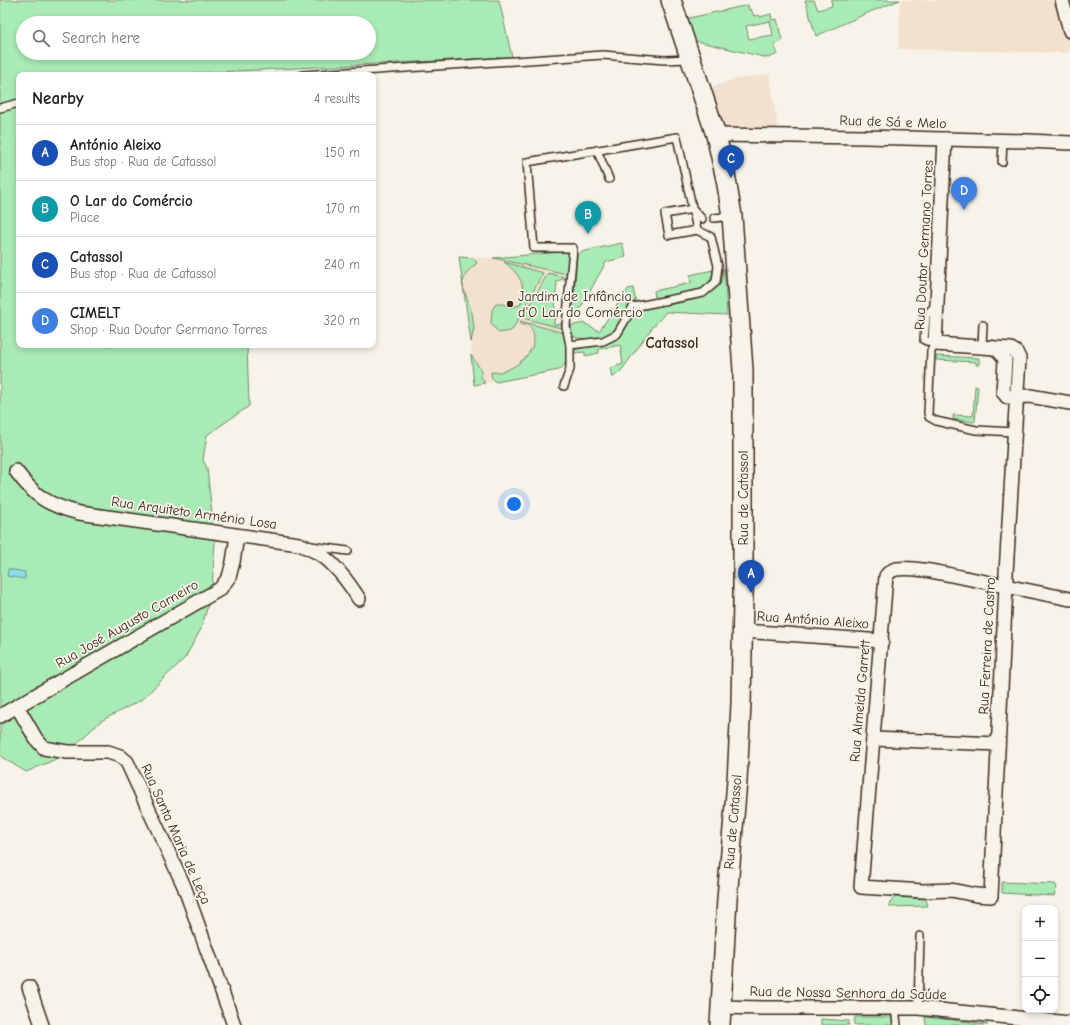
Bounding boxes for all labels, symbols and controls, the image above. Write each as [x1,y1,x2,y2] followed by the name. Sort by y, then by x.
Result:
[16,16,376,60] search box
[30,27,52,49] icon: search
[62,29,140,47] text: Search here
[32,89,83,108] text: Nearby
[314,91,360,106] text: 4 results
[839,112,947,132] street label: Rua de Sá e Melo
[70,136,161,154] text: António Aleixo
[41,145,49,160] text: A
[325,145,360,160] text: 150 m
[718,145,744,178] pin: C
[70,154,216,169] text: Bus stop · Rua de Catassol
[911,159,937,330] street label: Rua Doutor Germano Torres
[951,177,977,210] pin: D
[70,192,193,210] text: O Lar do Comércio
[41,201,49,216] text: B
[326,201,360,216] text: 170 m
[575,201,601,234] pin: B
[70,210,100,225] text: Place
[70,248,123,266] text: Catassol
[41,257,49,272] text: C
[324,257,360,272] text: 240 m
[70,266,216,281] text: Bus stop · Rua de Catassol
[518,288,643,321] place label: Jardim de Infância d'O Lar do Comércio
[505,299,515,309] marker: Jardim de Infância d'O Lar do Comércio
[70,304,120,322] text: CIMELT
[41,313,49,328] text: D
[324,313,360,328] text: 320 m
[70,322,267,337] text: Shop · Rua Doutor Germano Torres
[646,334,698,352] district label: Catassol
[735,450,752,546] street label: Rua de Catassol
[110,493,278,533] street label: Rua Arquiteto Arménio Losa
[504,494,524,514] your location
[738,560,764,593] pin: A
[53,576,201,672] street label: Rua José Augusto Carneiro
[975,577,999,715] street label: Rua Ferreira de Castro
[756,608,870,632] street label: Rua António Aleixo
[846,638,874,763] street label: Rua Almeida Garrett
[137,761,215,907] street label: Rua Santa Maria de Leça
[720,774,746,870] street label: Rua de Catassol
[1022,905,1058,1013] map controls
[1022,905,1058,941] button: +
[1022,941,1058,977] button: −
[1022,977,1058,1013] button: locate
[749,983,947,1003] street label: Rua de Nossa Senhora da Saúde

